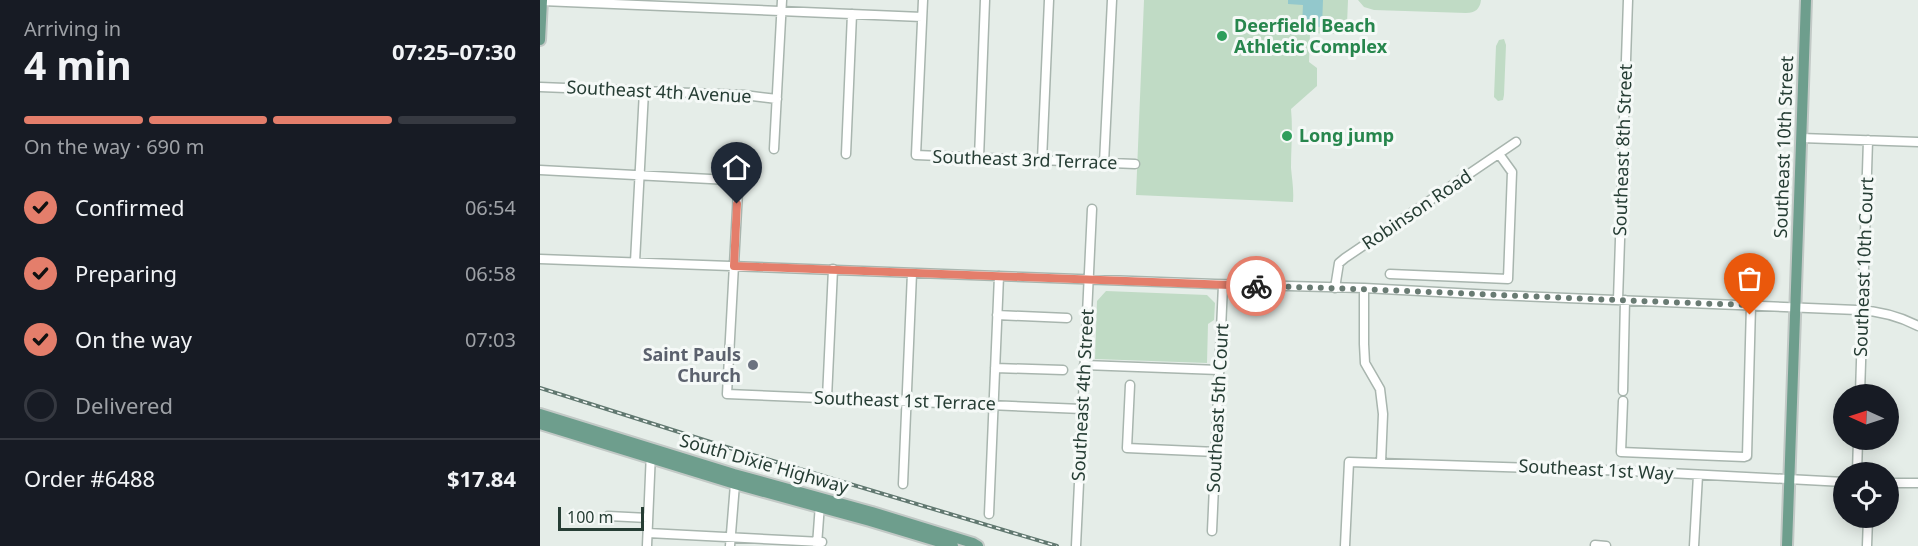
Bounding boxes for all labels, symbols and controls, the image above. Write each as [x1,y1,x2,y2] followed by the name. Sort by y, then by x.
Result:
[1234,13,1388,58] place label: Deerfield Beach Athletic Complex
[24,15,121,42] text: Arriving in
[1215,29,1229,43] marker: Deerfield Beach Athletic Complex
[392,36,516,66] text: 07:25–07:30
[24,38,131,91] text: 4 min
[1768,55,1798,239] street label: Southeast 10th Street
[1607,63,1637,237] street label: Southeast 8th Street
[566,74,752,108] street label: Southeast 4th Avenue
[1299,123,1394,147] place label: Long jump
[1280,129,1294,143] marker: Long jump
[24,133,204,160] text: On the way · 690 m
[711,142,762,204] pin
[932,144,1118,174] street label: Southeast 3rd Terrace
[720,151,753,184] icon: home
[1357,164,1476,255] street label: Robinson Road
[1848,176,1878,357] street label: Southeast 10th Court
[24,191,57,224] icon: check
[75,192,185,222] text: Confirmed
[465,194,516,221] text: 06:54
[1724,253,1775,315] pin
[1226,256,1286,316] courier
[24,257,57,290] icon: check
[75,258,177,288] text: Preparing
[465,260,516,287] text: 06:58
[1733,262,1766,295] icon: bag
[1240,270,1273,303] icon: bike
[1066,308,1099,482] street label: Southeast 4th Street
[1201,322,1233,493] street label: Southeast 5th Court
[24,323,57,356] icon: check
[75,324,192,354] text: On the way
[465,326,516,353] text: 07:03
[643,342,741,387] place label: Saint Pauls Church
[746,358,760,372] marker: Saint Pauls Church
[1833,384,1899,450] north arrow
[1833,384,1899,528] map controls
[814,385,996,415] street label: Southeast 1st Terrace
[75,390,173,420] text: Delivered
[677,427,852,499] street label: South Dixie Highway
[1518,453,1675,485] street label: Southeast 1st Way
[1833,462,1899,528] button: locate
[24,463,155,493] text: Order #6488
[447,463,516,493] text: $17.84
[558,504,644,532] scale bar
[567,506,614,528] text: 100 m

